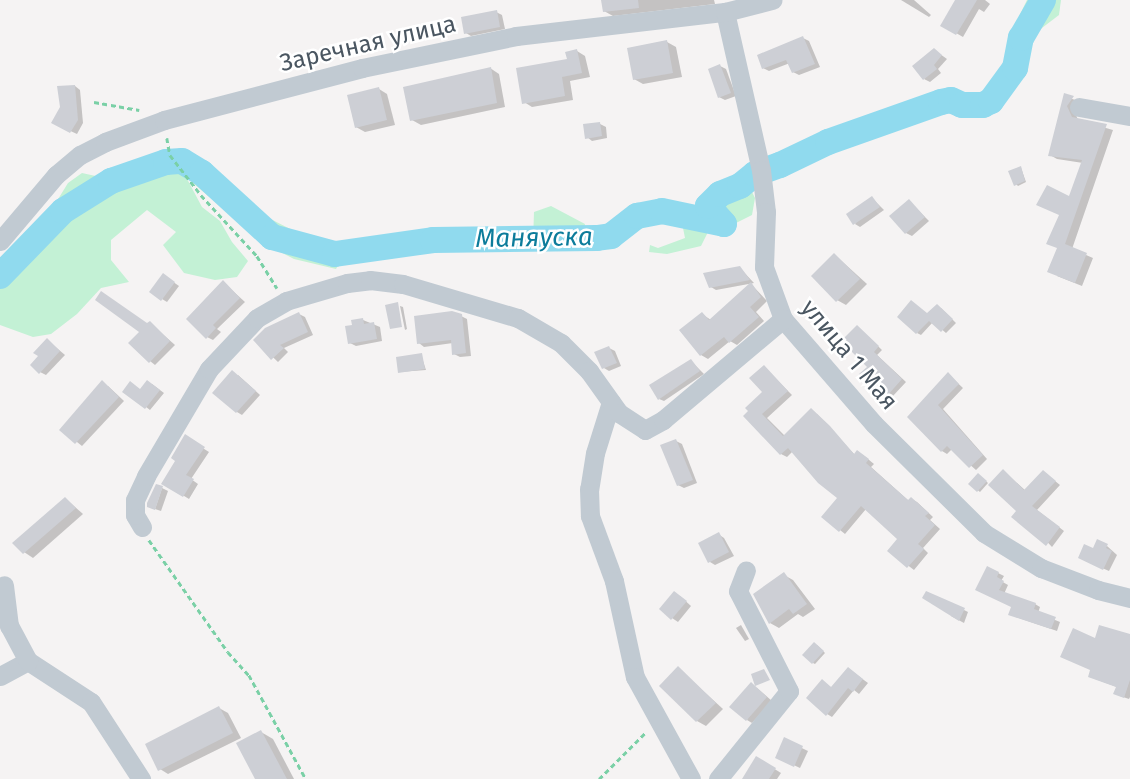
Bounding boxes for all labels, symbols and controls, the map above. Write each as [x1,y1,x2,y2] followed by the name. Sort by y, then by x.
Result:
[277,10,459,78] street label: Заречная улица
[475,221,593,255] water label: Маняуска
[795,294,903,416] street label: улица 1 Мая

